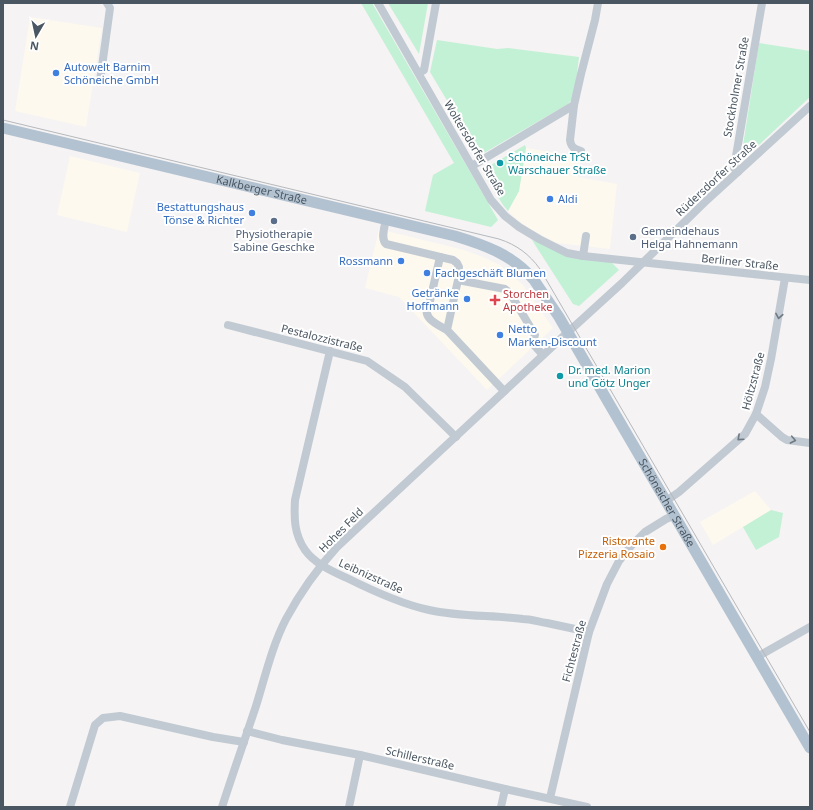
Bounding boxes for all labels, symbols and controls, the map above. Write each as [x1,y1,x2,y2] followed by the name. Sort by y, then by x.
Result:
[16,16,56,56] north arrow
[719,36,752,138] street label: Stockholmer Straße
[29,38,40,54] text: N
[64,59,159,87] place label: Autowelt Barnim Schöneiche GmbH
[51,68,61,78] marker: Autowelt Barnim Schöneiche GmbH
[441,97,510,198] street label: Woltersdorfer Straße
[672,136,759,219] street label: Rüdersdorfer Straße
[508,149,606,177] place label: Schöneiche TrSt Warschauer Straße
[495,158,505,168] marker: Schöneiche TrSt Warschauer Straße
[215,171,309,207] street label: Kalkberger Straße
[558,191,577,206] place label: Aldi
[545,194,555,204] marker: Aldi
[157,199,244,227] place label: Bestattungshaus Tönse & Richter
[247,208,257,218] marker: Bestattungshaus Tönse & Richter
[269,216,279,226] marker: Physiotherapie Sabine Geschke
[641,223,738,251] place label: Gemeindehaus Helga Hahnemann
[233,226,315,254] place label: Physiotherapie Sabine Geschke
[628,232,638,242] marker: Gemeindehaus Helga Hahnemann
[701,250,779,273] street label: Berliner Straße
[339,253,393,268] place label: Rossmann
[396,256,406,266] marker: Rossmann
[435,265,546,280] place label: Fachgeschäft Blumen
[422,268,432,278] marker: Fachgeschäft Blumen
[407,285,459,313] place label: Getränke Hoffmann
[503,286,553,314] place label: Storchen Apotheke
[462,294,472,304] marker: Getränke Hoffmann
[490,295,500,305] marker: Storchen Apotheke
[775,313,783,319] one-way arrow
[280,320,365,355] street label: Pestalozzistraße
[508,321,597,349] place label: Netto Marken-Discount
[495,330,505,340] marker: Netto Marken-Discount
[738,350,767,412] street label: Höltzstraße
[568,362,651,390] place label: Dr. med. Marion und Götz Unger
[555,371,565,381] marker: Dr. med. Marion und Götz Unger
[737,434,745,441] one-way arrow
[789,436,796,444] one-way arrow
[636,455,699,549] street label: Schöneicher Straße
[315,504,366,555] street label: Hohes Feld
[578,533,655,561] place label: Ristorante Pizzeria Rosaio
[658,542,668,552] marker: Ristorante Pizzeria Rosaio
[337,555,406,596] street label: Leibnizstraße
[558,618,589,684] street label: Fichtestraße
[384,742,456,773] street label: Schillerstraße

